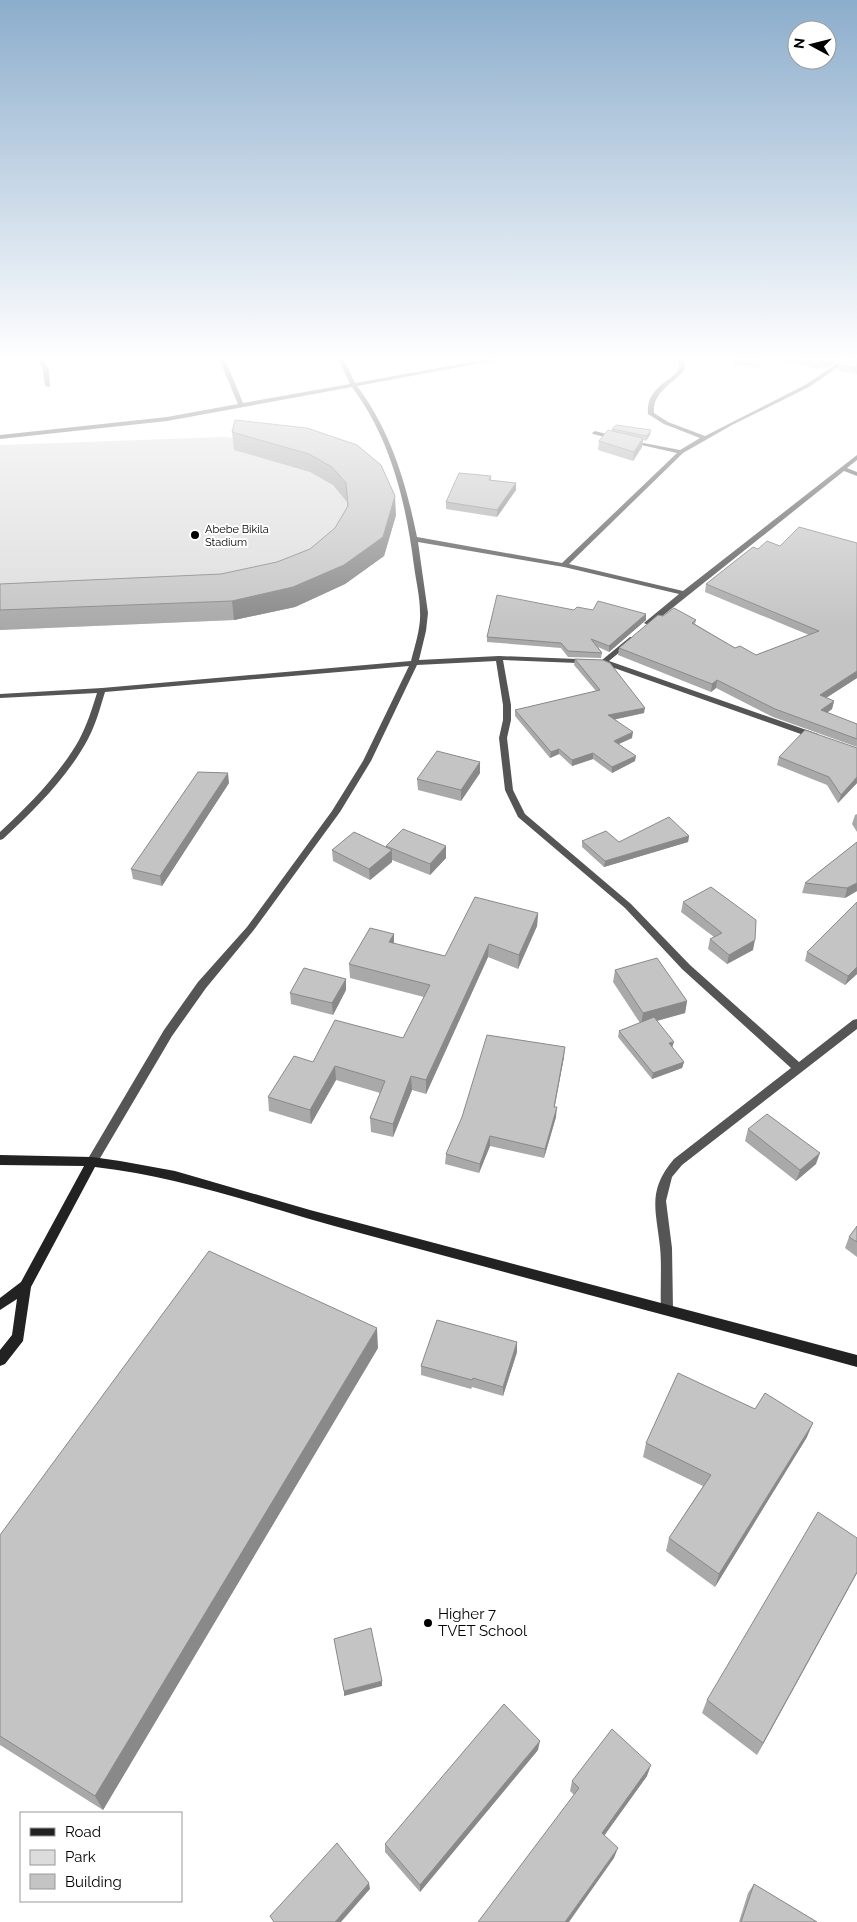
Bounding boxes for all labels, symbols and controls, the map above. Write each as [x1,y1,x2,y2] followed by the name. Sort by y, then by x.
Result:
[787,20,837,70] north arrow
[791,37,808,50] text: N
[205,523,269,549] place label: Abebe Bikila Stadium
[189,529,201,541] marker: Abebe Bikila Stadium
[438,1605,528,1640] place label: Higher 7 TVET School
[422,1617,434,1629] marker: Higher 7 TVET School
[20,1812,182,1902] legend
[65,1823,101,1841] text: Road
[65,1848,96,1866] text: Park
[65,1873,122,1891] text: Building

